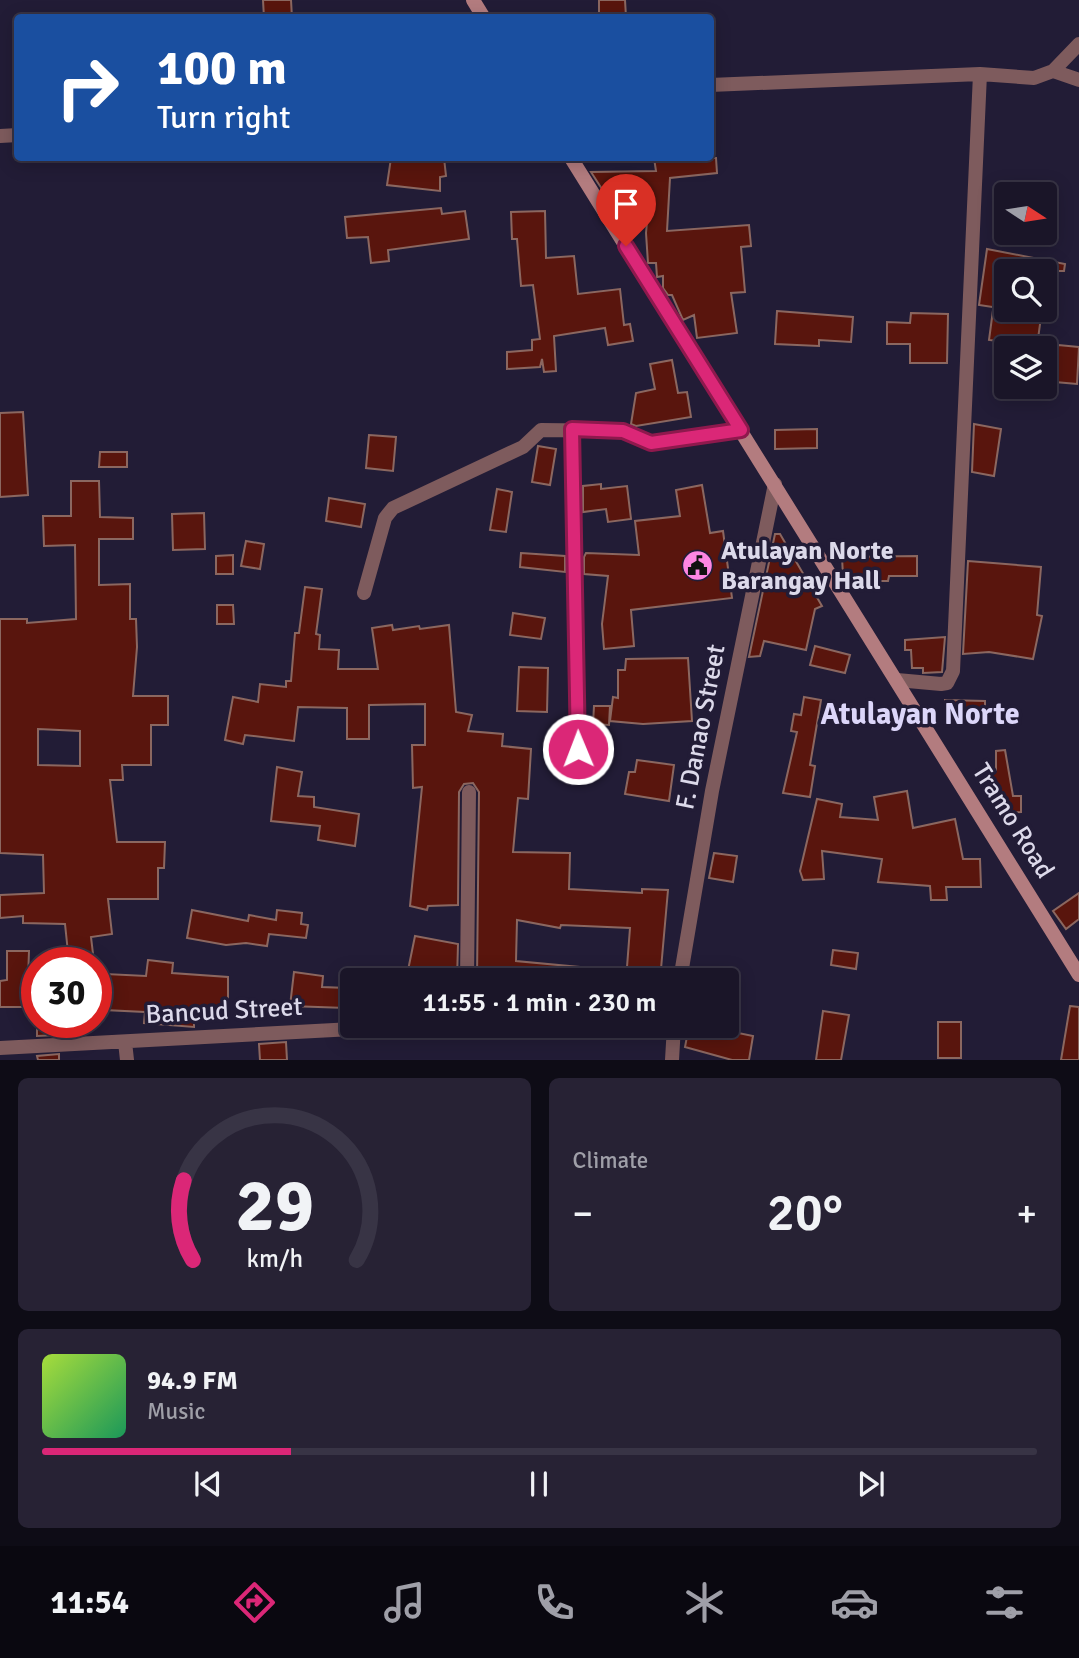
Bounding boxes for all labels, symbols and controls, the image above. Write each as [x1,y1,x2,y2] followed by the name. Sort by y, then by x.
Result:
[157,38,287,98] text: 100 m
[42,42,133,133] icon: right
[157,98,290,137] text: Turn right
[596,174,656,246] pin
[994,182,1057,245] north arrow
[994,182,1057,399] map controls
[607,185,645,223] icon: arrive
[994,259,1057,322] button: search
[994,336,1057,399] button: layers
[721,535,894,597] place label: Atulayan Norte Barangay Hall
[681,549,715,583] public building icon: Atulayan Norte Barangay Hall
[669,642,733,812] street label: F. Danao Street
[820,696,1020,733] district label: Atulayan Norte
[541,712,615,786] position arrow
[965,758,1061,884] street label: Tramo Road
[21,947,112,1038] speed limit sign: 30
[423,987,656,1019] text: 11:55 · 1 min · 230 m
[145,991,303,1031] street label: Bancud Street
[573,1146,648,1175] text: Climate
[235,1163,314,1252] text: 29
[767,1181,843,1245] text: 20°
[573,1190,593,1237] text: −
[1016,1190,1037,1237] text: +
[246,1243,303,1274] text: km/h
[147,1365,238,1397] text: 94.9 FM
[147,1397,205,1426] text: Music
[189,1465,227,1503] icon: previous
[520,1465,558,1503] icon: pause
[852,1465,890,1503] icon: next
[230,1578,279,1627] icon: directions
[380,1578,429,1627] icon: music
[530,1578,579,1627] icon: phone
[680,1578,729,1627] icon: climate
[830,1578,879,1627] icon: car
[980,1578,1029,1627] icon: filters
[50,1583,129,1622] text: 11:54

